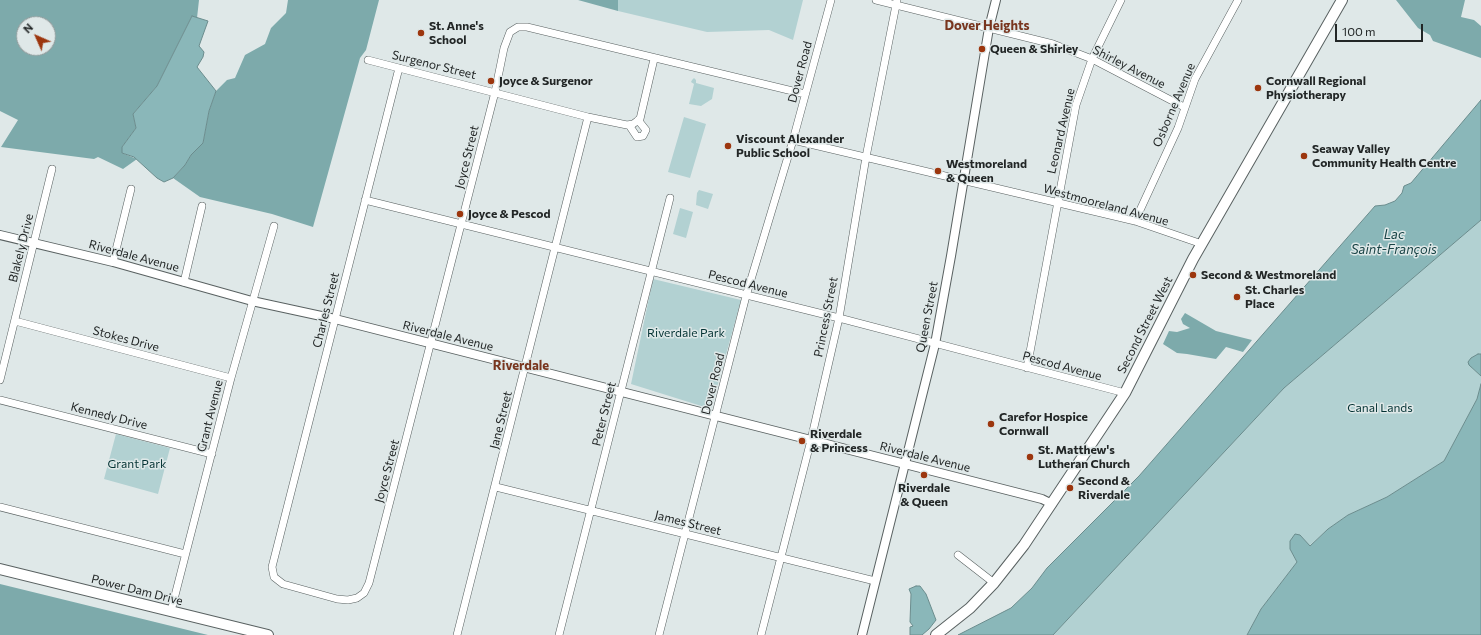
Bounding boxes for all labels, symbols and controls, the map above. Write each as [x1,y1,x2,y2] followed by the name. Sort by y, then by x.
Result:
[16,16,56,56] north arrow
[1337,16,1425,42] scale bar
[945,18,1029,34] district label: Dover Heights
[429,19,484,47] place label: St. Anne's School
[20,20,35,35] text: N
[1342,24,1376,38] text: 100 m
[416,28,426,38] marker: St. Anne's School
[785,40,815,104] street label: Dover Road
[990,42,1078,56] place label: Queen & Shirley
[1090,43,1168,91] street label: Shirley Avenue
[977,44,987,54] marker: Queen & Shirley
[390,48,478,82] street label: Surgenor Street
[1150,61,1198,149] street label: Osborne Avenue
[499,74,593,88] place label: Joyce & Surgenor
[1266,74,1366,102] place label: Cornwall Regional Physiotherapy
[486,76,496,86] marker: Joyce & Surgenor
[1253,83,1263,93] marker: Cornwall Regional Physiotherapy
[1044,87,1078,175] street label: Leonard Avenue
[452,124,482,190] street label: Joyce Street
[736,132,844,160] place label: Viscount Alexander Public School
[723,141,733,151] marker: Viscount Alexander Public School
[1312,142,1456,170] place label: Seaway Valley Community Health Centre
[1299,151,1309,161] marker: Seaway Valley Community Health Centre
[946,157,1027,185] place label: Westmoreland & Queen
[933,166,943,176] marker: Westmoreland & Queen
[1042,181,1170,229] street label: Westmooreland Avenue
[468,207,551,221] place label: Joyce & Pescod
[455,209,465,219] marker: Joyce & Pescod
[6,212,36,284] street label: Blakely Drive
[1351,227,1437,258] water label: Lac Saint-François
[87,237,181,275] street label: Riverdale Avenue
[707,267,789,301] street label: Pescod Avenue
[1201,268,1336,282] place label: Second & Westmoreland
[1188,270,1198,280] marker: Second & Westmoreland
[310,271,342,349] street label: Charles Street
[1114,274,1176,376] street label: Second Street West
[811,276,841,358] street label: Princess Street
[913,280,941,354] street label: Queen Street
[1245,283,1304,311] place label: St. Charles Place
[1232,292,1242,302] marker: St. Charles Place
[401,318,495,354] street label: Riverdale Avenue
[91,323,161,355] street label: Stokes Drive
[647,326,725,340] park label: Riverdale Park
[1021,349,1103,383] street label: Pescod Avenue
[698,352,728,416] street label: Dover Road
[493,358,549,374] district label: Riverdale
[194,378,226,454] street label: Grant Avenue
[589,380,619,448] street label: Peter Street
[487,390,515,450] street label: Jane Street
[69,400,149,432] street label: Kennedy Drive
[1347,401,1413,415] park label: Canal Lands
[999,410,1088,438] place label: Carefor Hospice Cornwall
[986,419,996,429] marker: Carefor Hospice Cornwall
[810,427,868,455] place label: Riverdale & Princess
[797,436,807,446] marker: Riverdale & Princess
[372,438,402,504] street label: Joyce Street
[878,439,972,475] street label: Riverdale Avenue
[1038,443,1130,471] place label: St. Matthew's Lutheran Church
[1025,452,1035,462] marker: St. Matthew's Lutheran Church
[108,457,166,471] park label: Grant Park
[919,470,929,480] marker: Riverdale & Queen
[1078,474,1130,502] place label: Second & Riverdale
[898,481,950,509] place label: Riverdale & Queen
[1065,483,1075,493] marker: Second & Riverdale
[653,508,723,538] street label: James Street
[90,572,184,608] street label: Power Dam Drive

